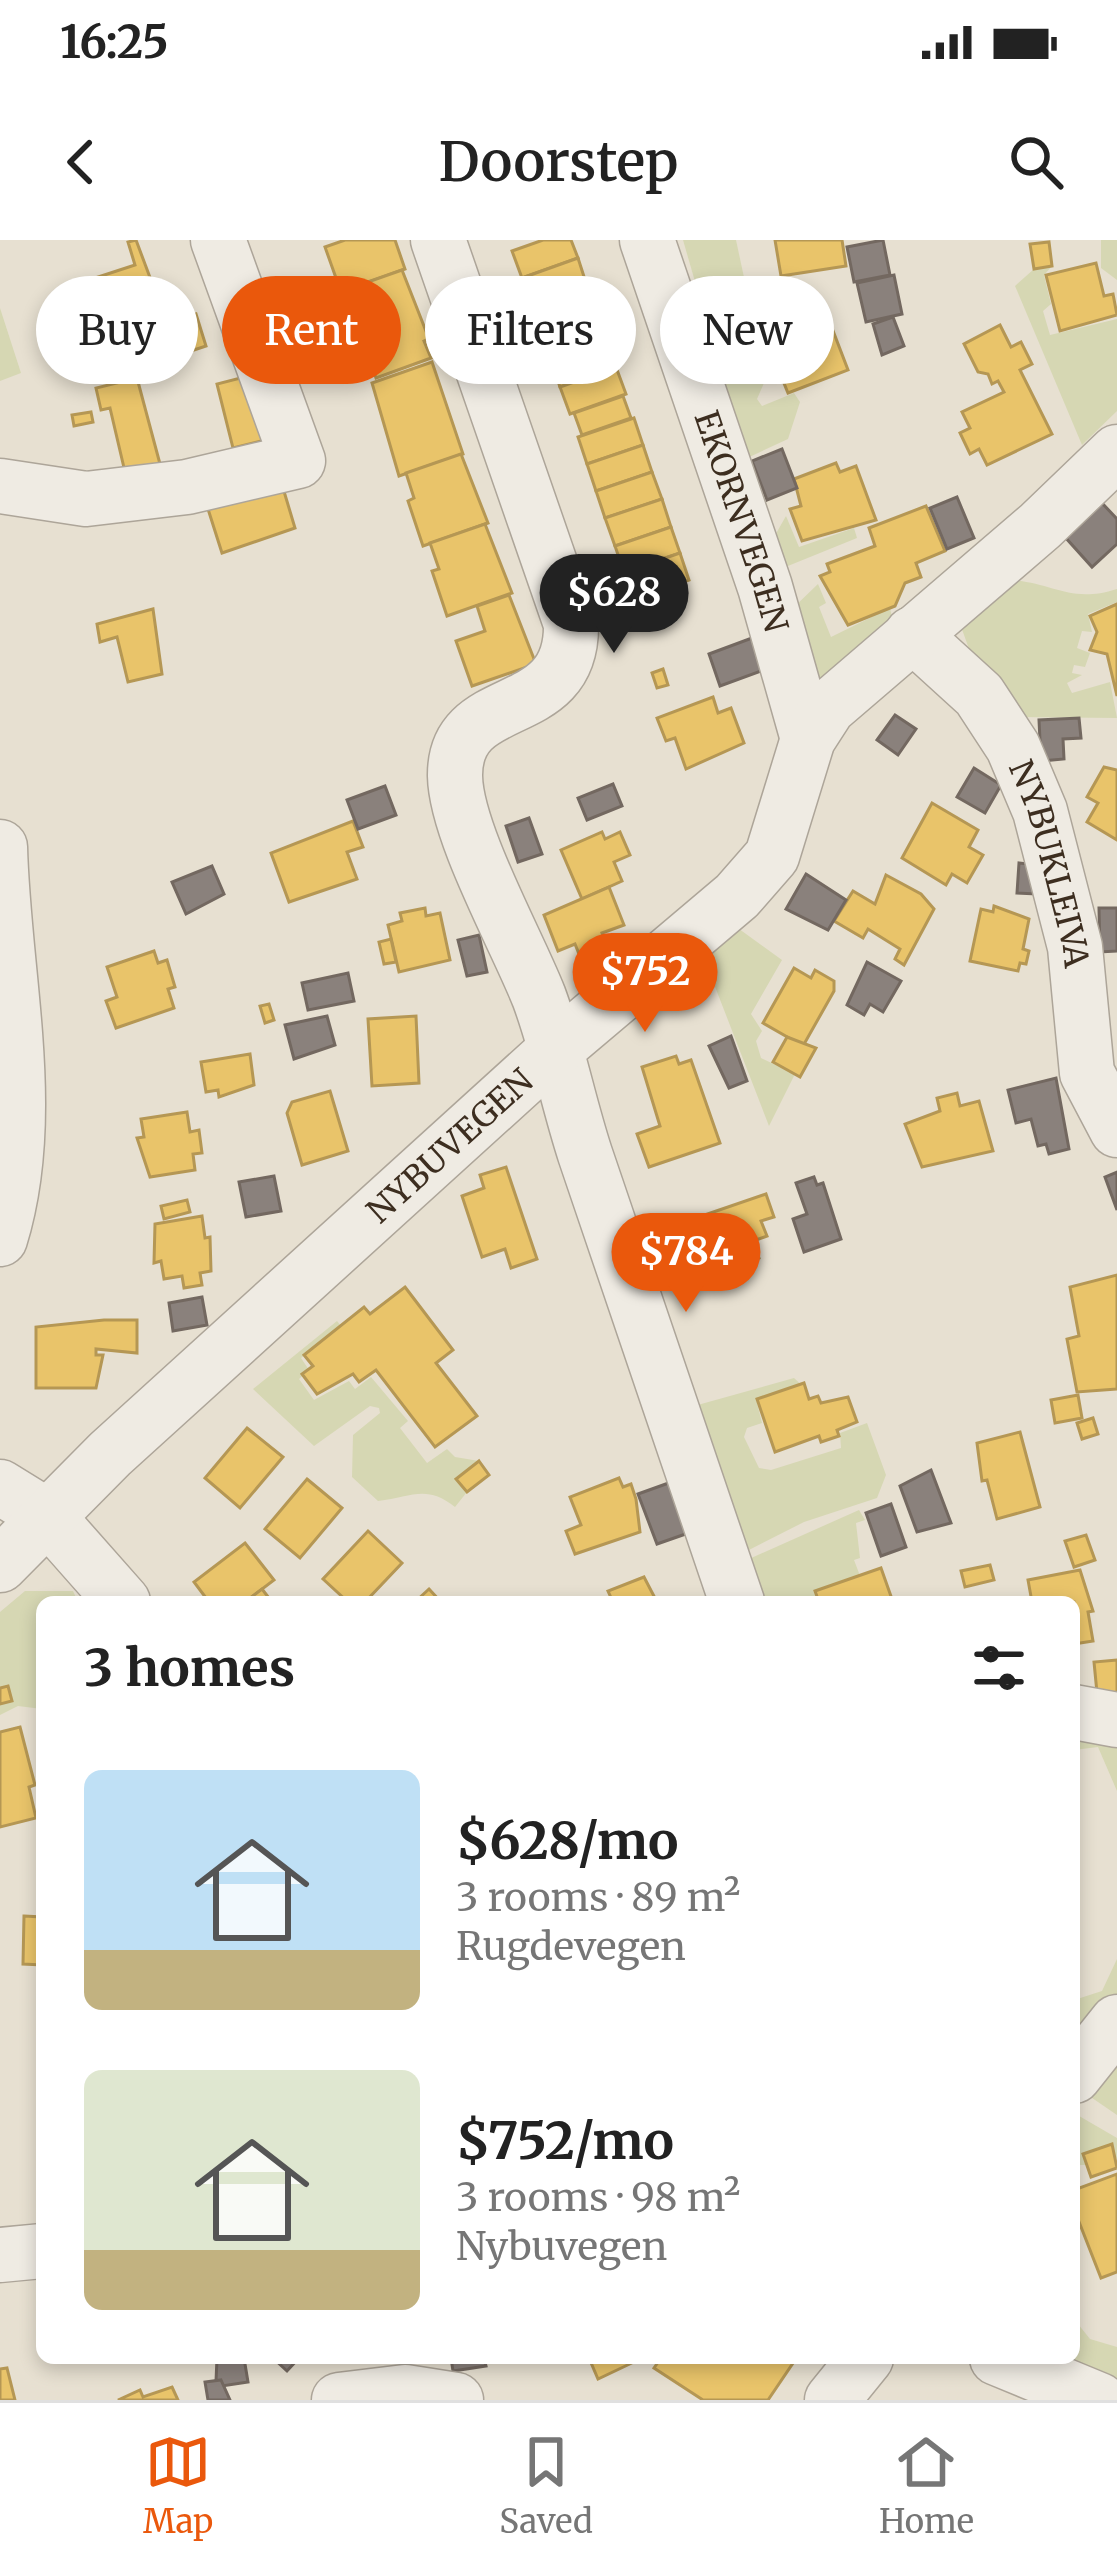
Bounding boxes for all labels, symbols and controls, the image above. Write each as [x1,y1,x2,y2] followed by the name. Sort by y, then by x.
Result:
[60,14,169,70] text: 16:25
[439,128,678,196] text: Doorstep
[48,129,114,195] icon: back
[1003,129,1069,195] icon: search
[36,276,198,384] chip: Buy
[222,276,401,384] chip: Rent
[425,276,636,384] chip: Filters
[660,276,834,384] chip: New
[686,405,797,637] street label: EKORNVEGEN
[543,554,685,656] pin: $628
[567,568,661,617] text: $628
[1000,754,1097,970] street label: NYBUKLEIVA
[574,933,716,1035] pin: $752
[600,947,690,996] text: $752
[358,1060,542,1232] street label: NYBUVEGEN
[615,1213,757,1315] pin: $784
[638,1227,734,1276] text: $784
[966,1635,1032,1701] icon: filters
[84,1636,295,1700] text: 3 homes
[456,1809,678,1873] text: $628/mo
[180,1818,324,1962] icon: home
[456,1873,740,1922] text: 3 rooms · 89 m²
[456,1922,686,1971] text: Rugdevegen
[456,2109,674,2173] text: $752/mo
[180,2118,324,2262] icon: home
[456,2173,740,2222] text: 3 rooms · 98 m²
[456,2222,667,2271] text: Nybuvegen
[143,2429,213,2542] tab: Map
[499,2429,593,2542] tab: Saved
[879,2429,974,2542] tab: Home

